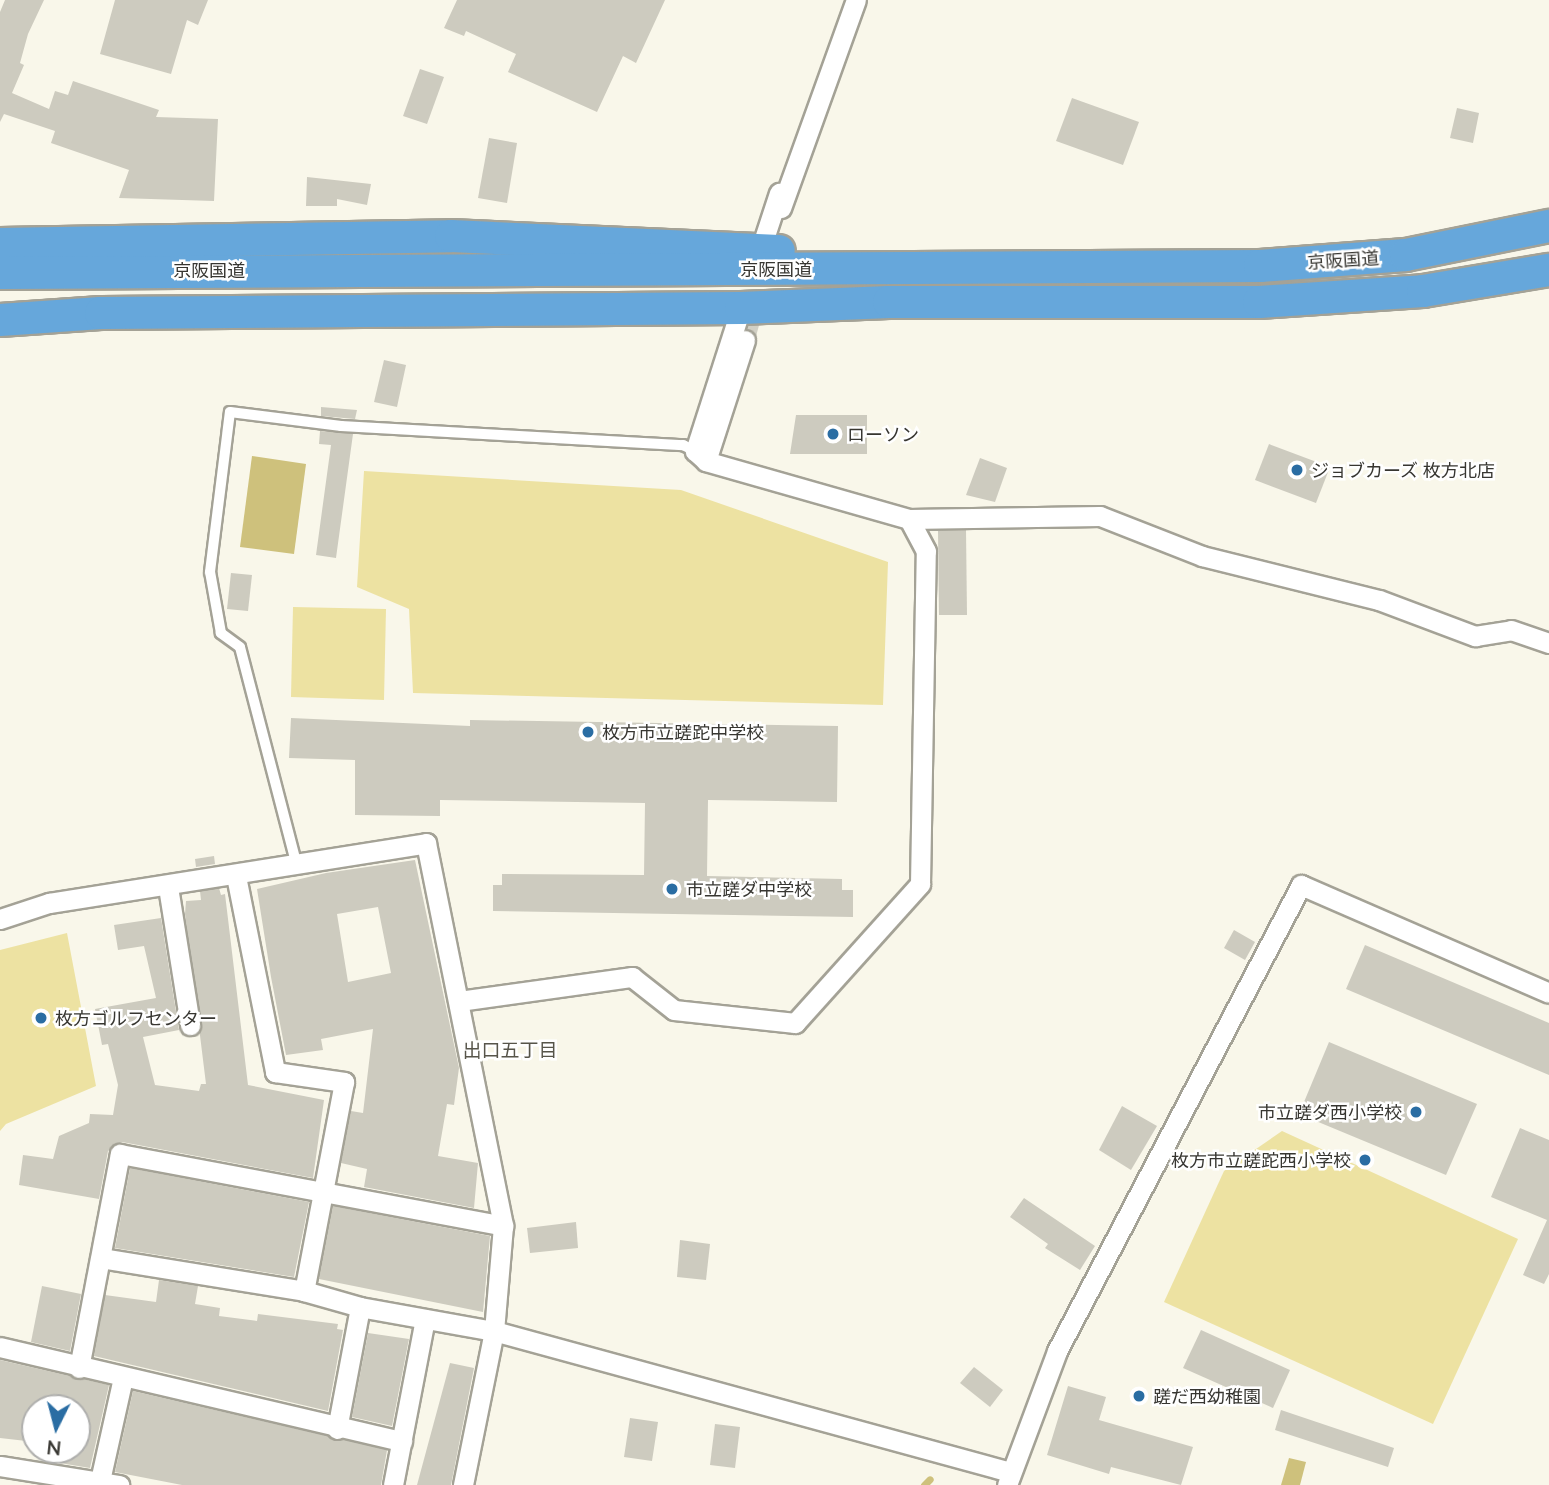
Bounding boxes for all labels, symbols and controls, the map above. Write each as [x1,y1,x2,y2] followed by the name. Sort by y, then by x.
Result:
[1306,247,1380,273] street label: 京阪国道
[740,258,812,280] street label: 京阪国道
[173,259,245,281] street label: 京阪国道
[847,423,919,445] place label: ローソン
[825,426,841,442] marker: ローソン
[1311,459,1496,481] place label: ジョブカーズ 枚方北店
[1289,462,1305,478] marker: ジョブカーズ 枚方北店
[602,721,764,743] place label: 枚方市立蹉跎中学校
[580,724,596,740] marker: 枚方市立蹉跎中学校
[686,878,812,900] place label: 市立蹉ダ中学校
[664,881,680,897] marker: 市立蹉ダ中学校
[55,1007,217,1029] place label: 枚方ゴルフセンター
[33,1010,49,1026] marker: 枚方ゴルフセンター
[463,1039,557,1061] district label: 出口五丁目
[1258,1101,1402,1123] place label: 市立蹉ダ西小学校
[1408,1104,1424,1120] marker: 市立蹉ダ西小学校
[1171,1149,1351,1171] place label: 枚方市立蹉跎西小学校
[1357,1152,1373,1168] marker: 枚方市立蹉跎西小学校
[1153,1385,1261,1407] place label: 蹉だ西幼稚園
[1131,1388,1147,1404] marker: 蹉だ西幼稚園
[21,1394,91,1464] north arrow
[45,1436,62,1461] text: N

